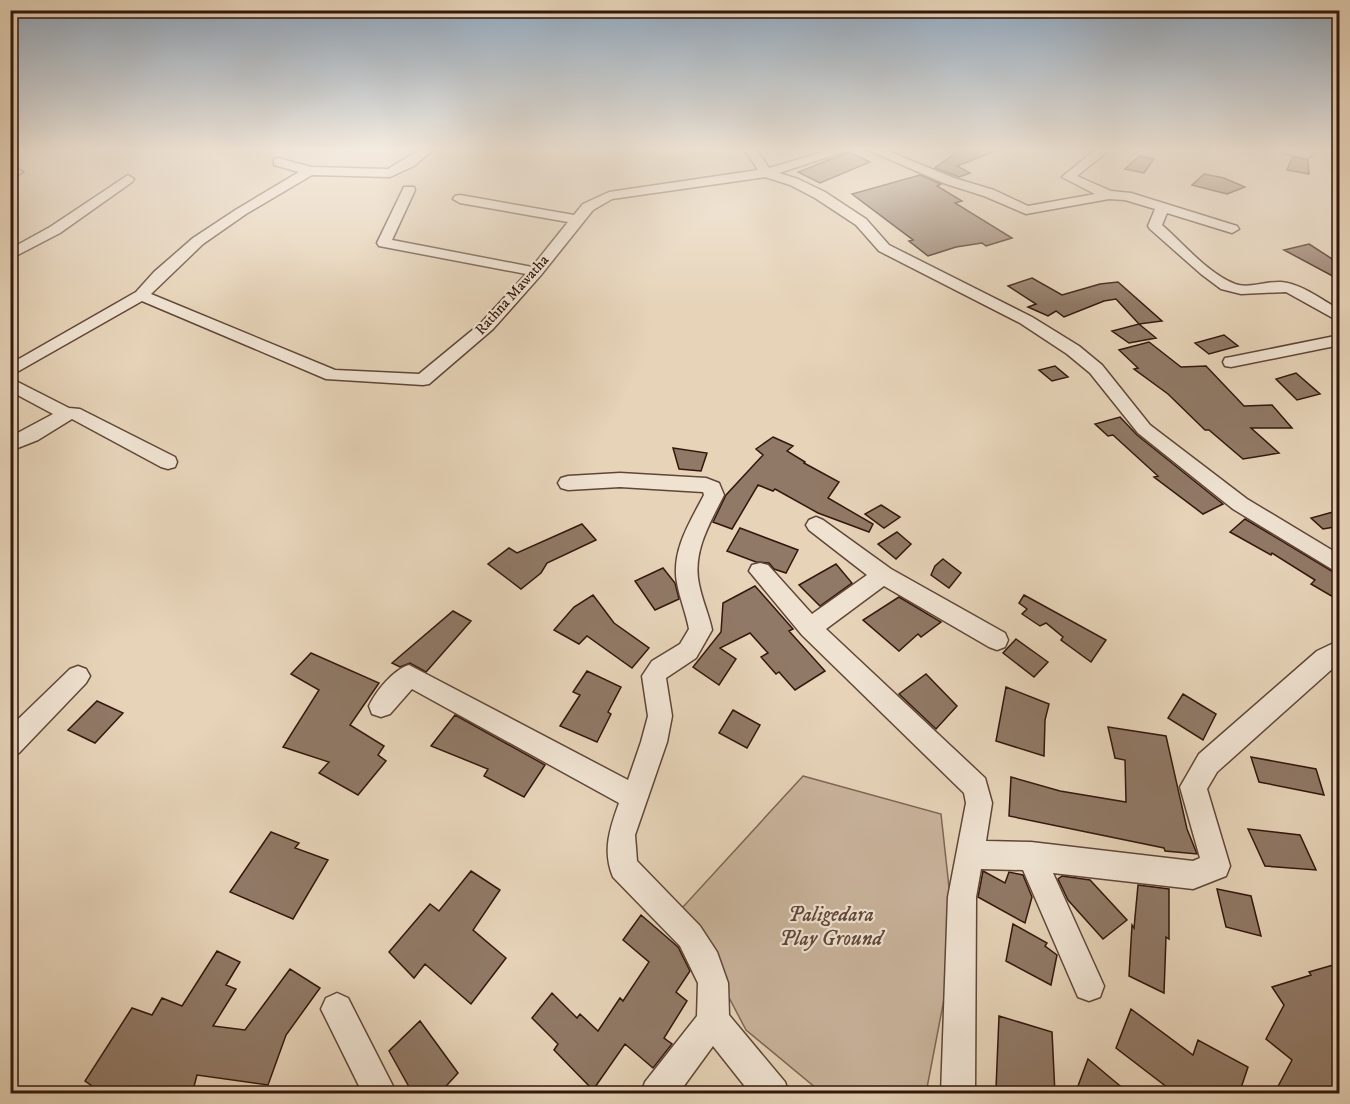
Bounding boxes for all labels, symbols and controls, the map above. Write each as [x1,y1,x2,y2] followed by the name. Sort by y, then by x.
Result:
[471,250,553,339] street label: Rathna Mawatha
[780,902,886,952] park label: Paligedara Play Ground

